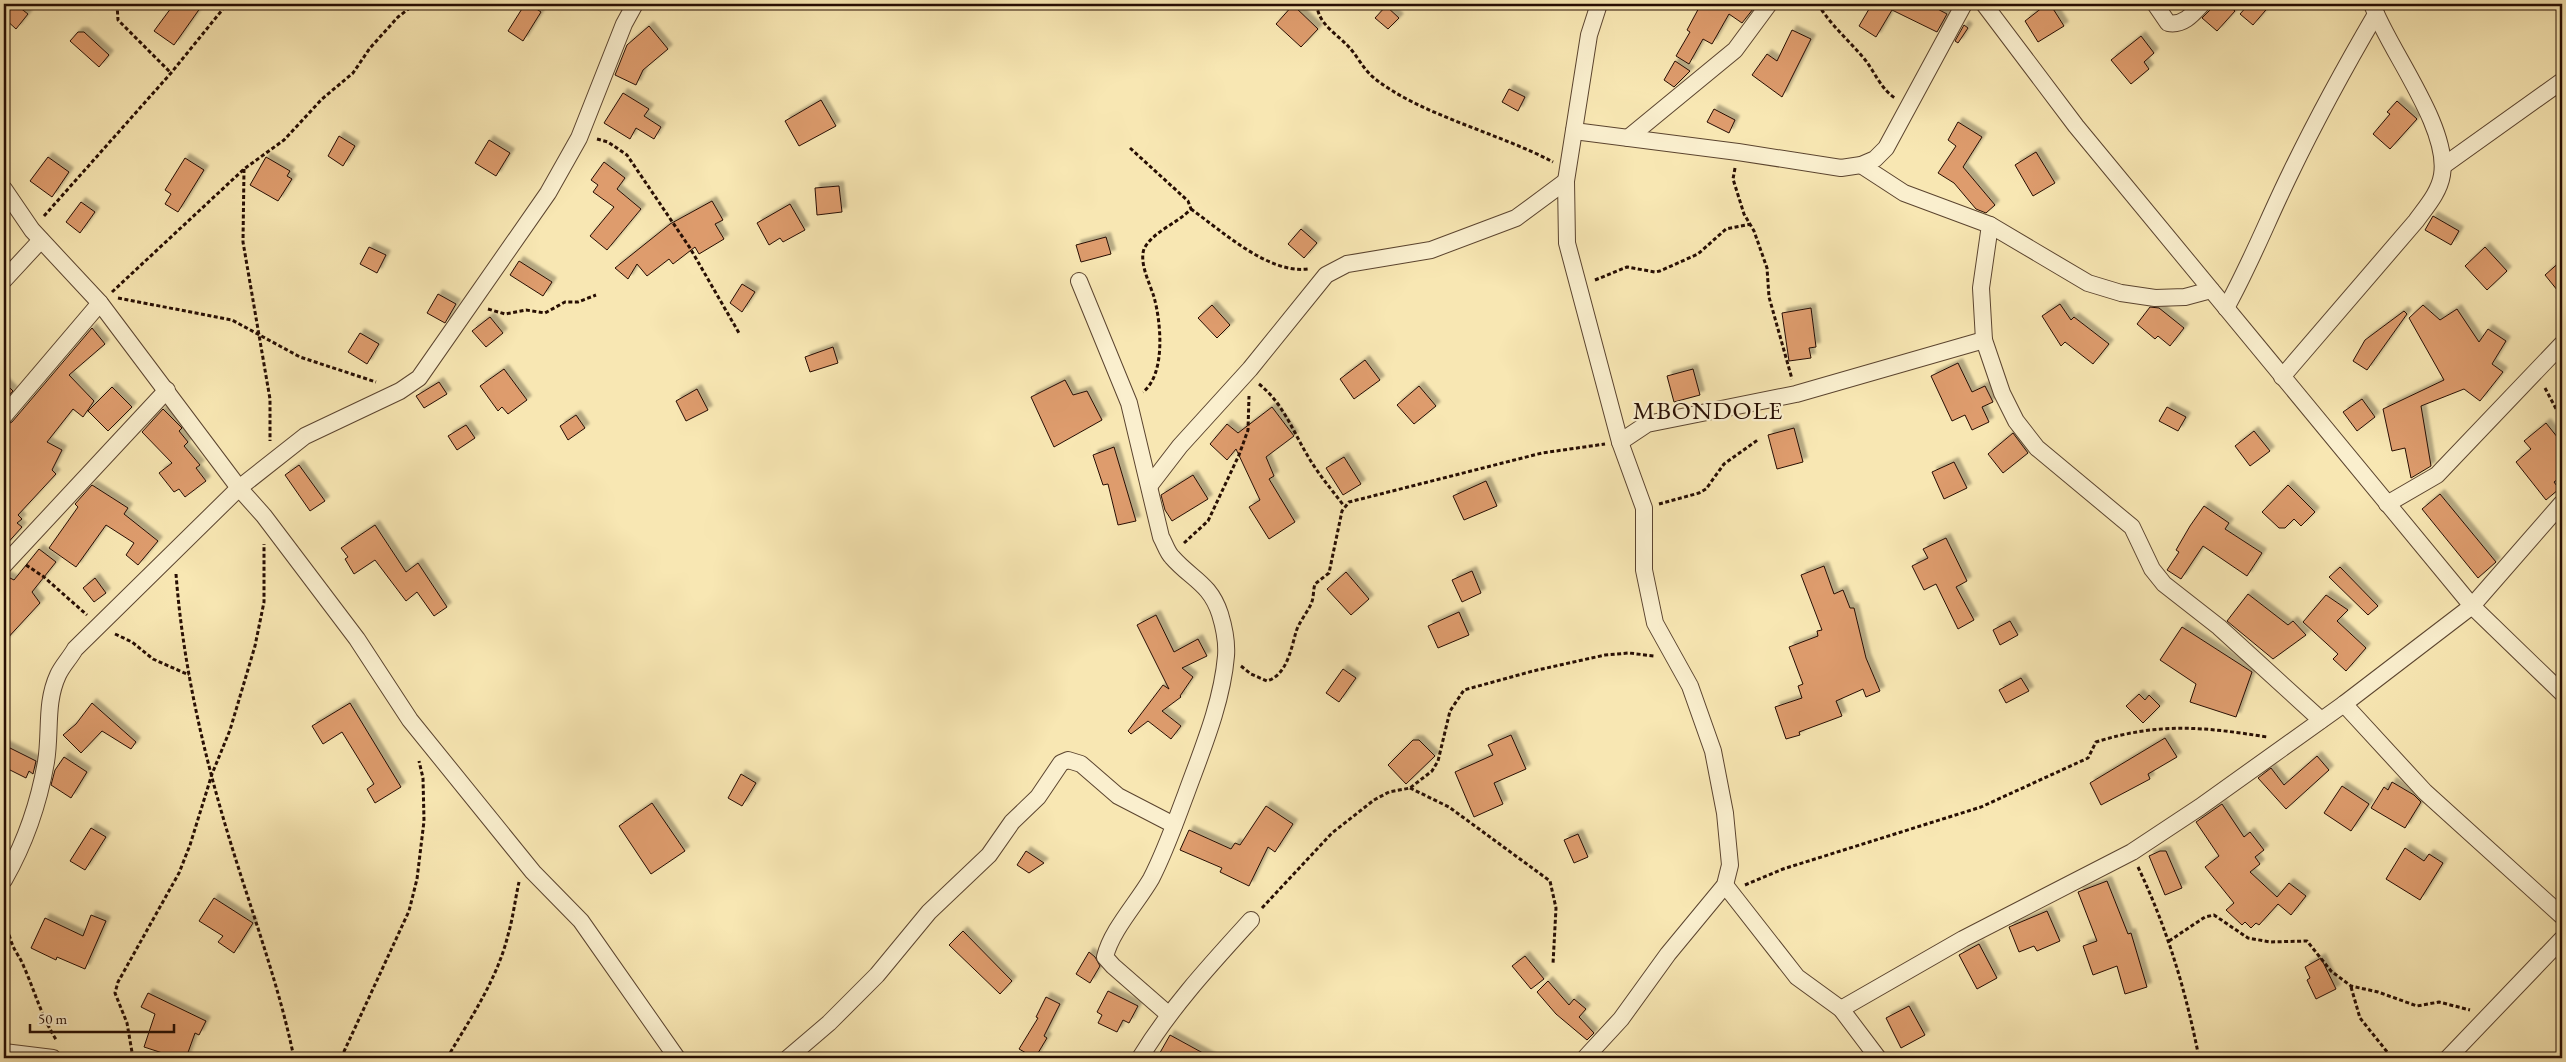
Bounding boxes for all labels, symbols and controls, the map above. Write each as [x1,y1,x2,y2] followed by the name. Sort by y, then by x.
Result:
[1633,394,1783,426] district label: MBONDOLE
[30,1002,174,1034] scale bar
[38,1009,67,1028] text: 50 m

